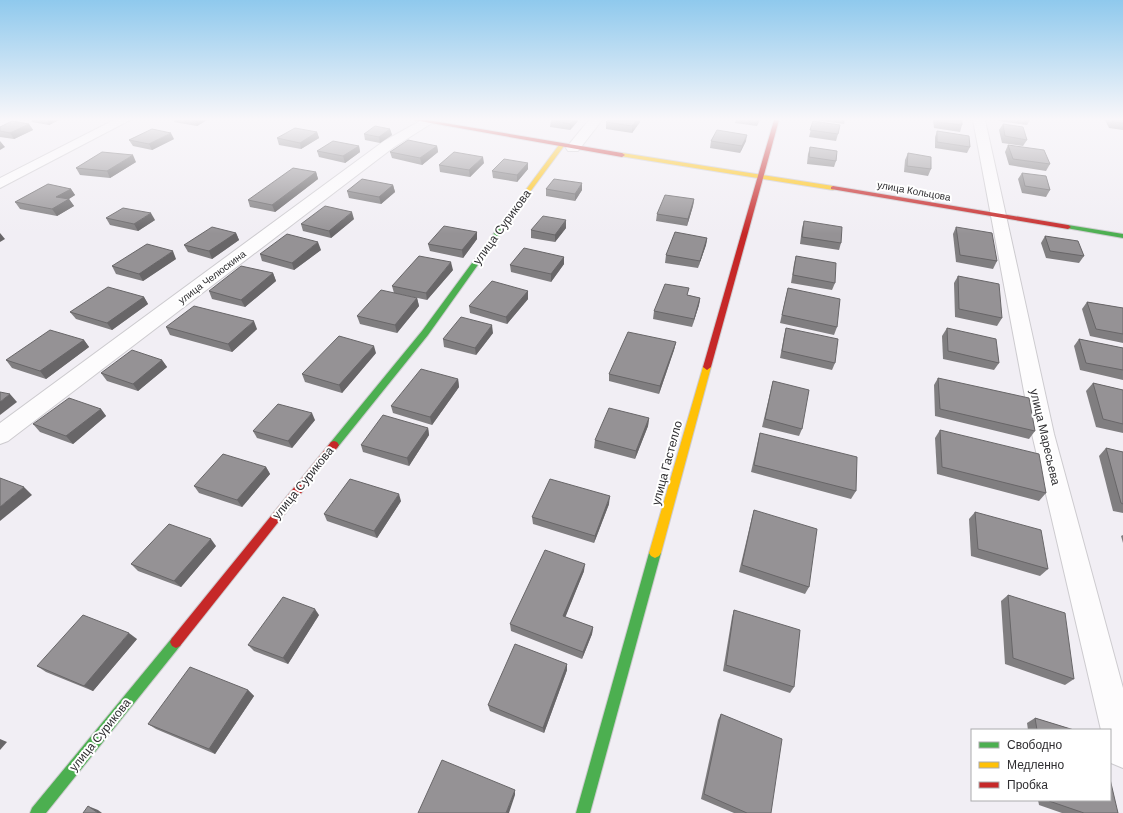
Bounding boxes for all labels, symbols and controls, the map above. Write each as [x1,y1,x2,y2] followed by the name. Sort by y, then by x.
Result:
[876,178,952,204] street label: улица Кольцова
[469,186,535,268] street label: улица Сурикова
[176,247,249,307] street label: улица Челюскина
[1026,387,1064,487] street label: улица Маресьева
[648,419,686,507] street label: улица Гастелло
[269,443,337,523] street label: улица Сурикова
[66,695,134,775] street label: улица Сурикова
[971,729,1111,801] legend
[1007,737,1062,753] text: Свободно
[1007,757,1064,773] text: Медленно
[1007,777,1048,793] text: Пробка

